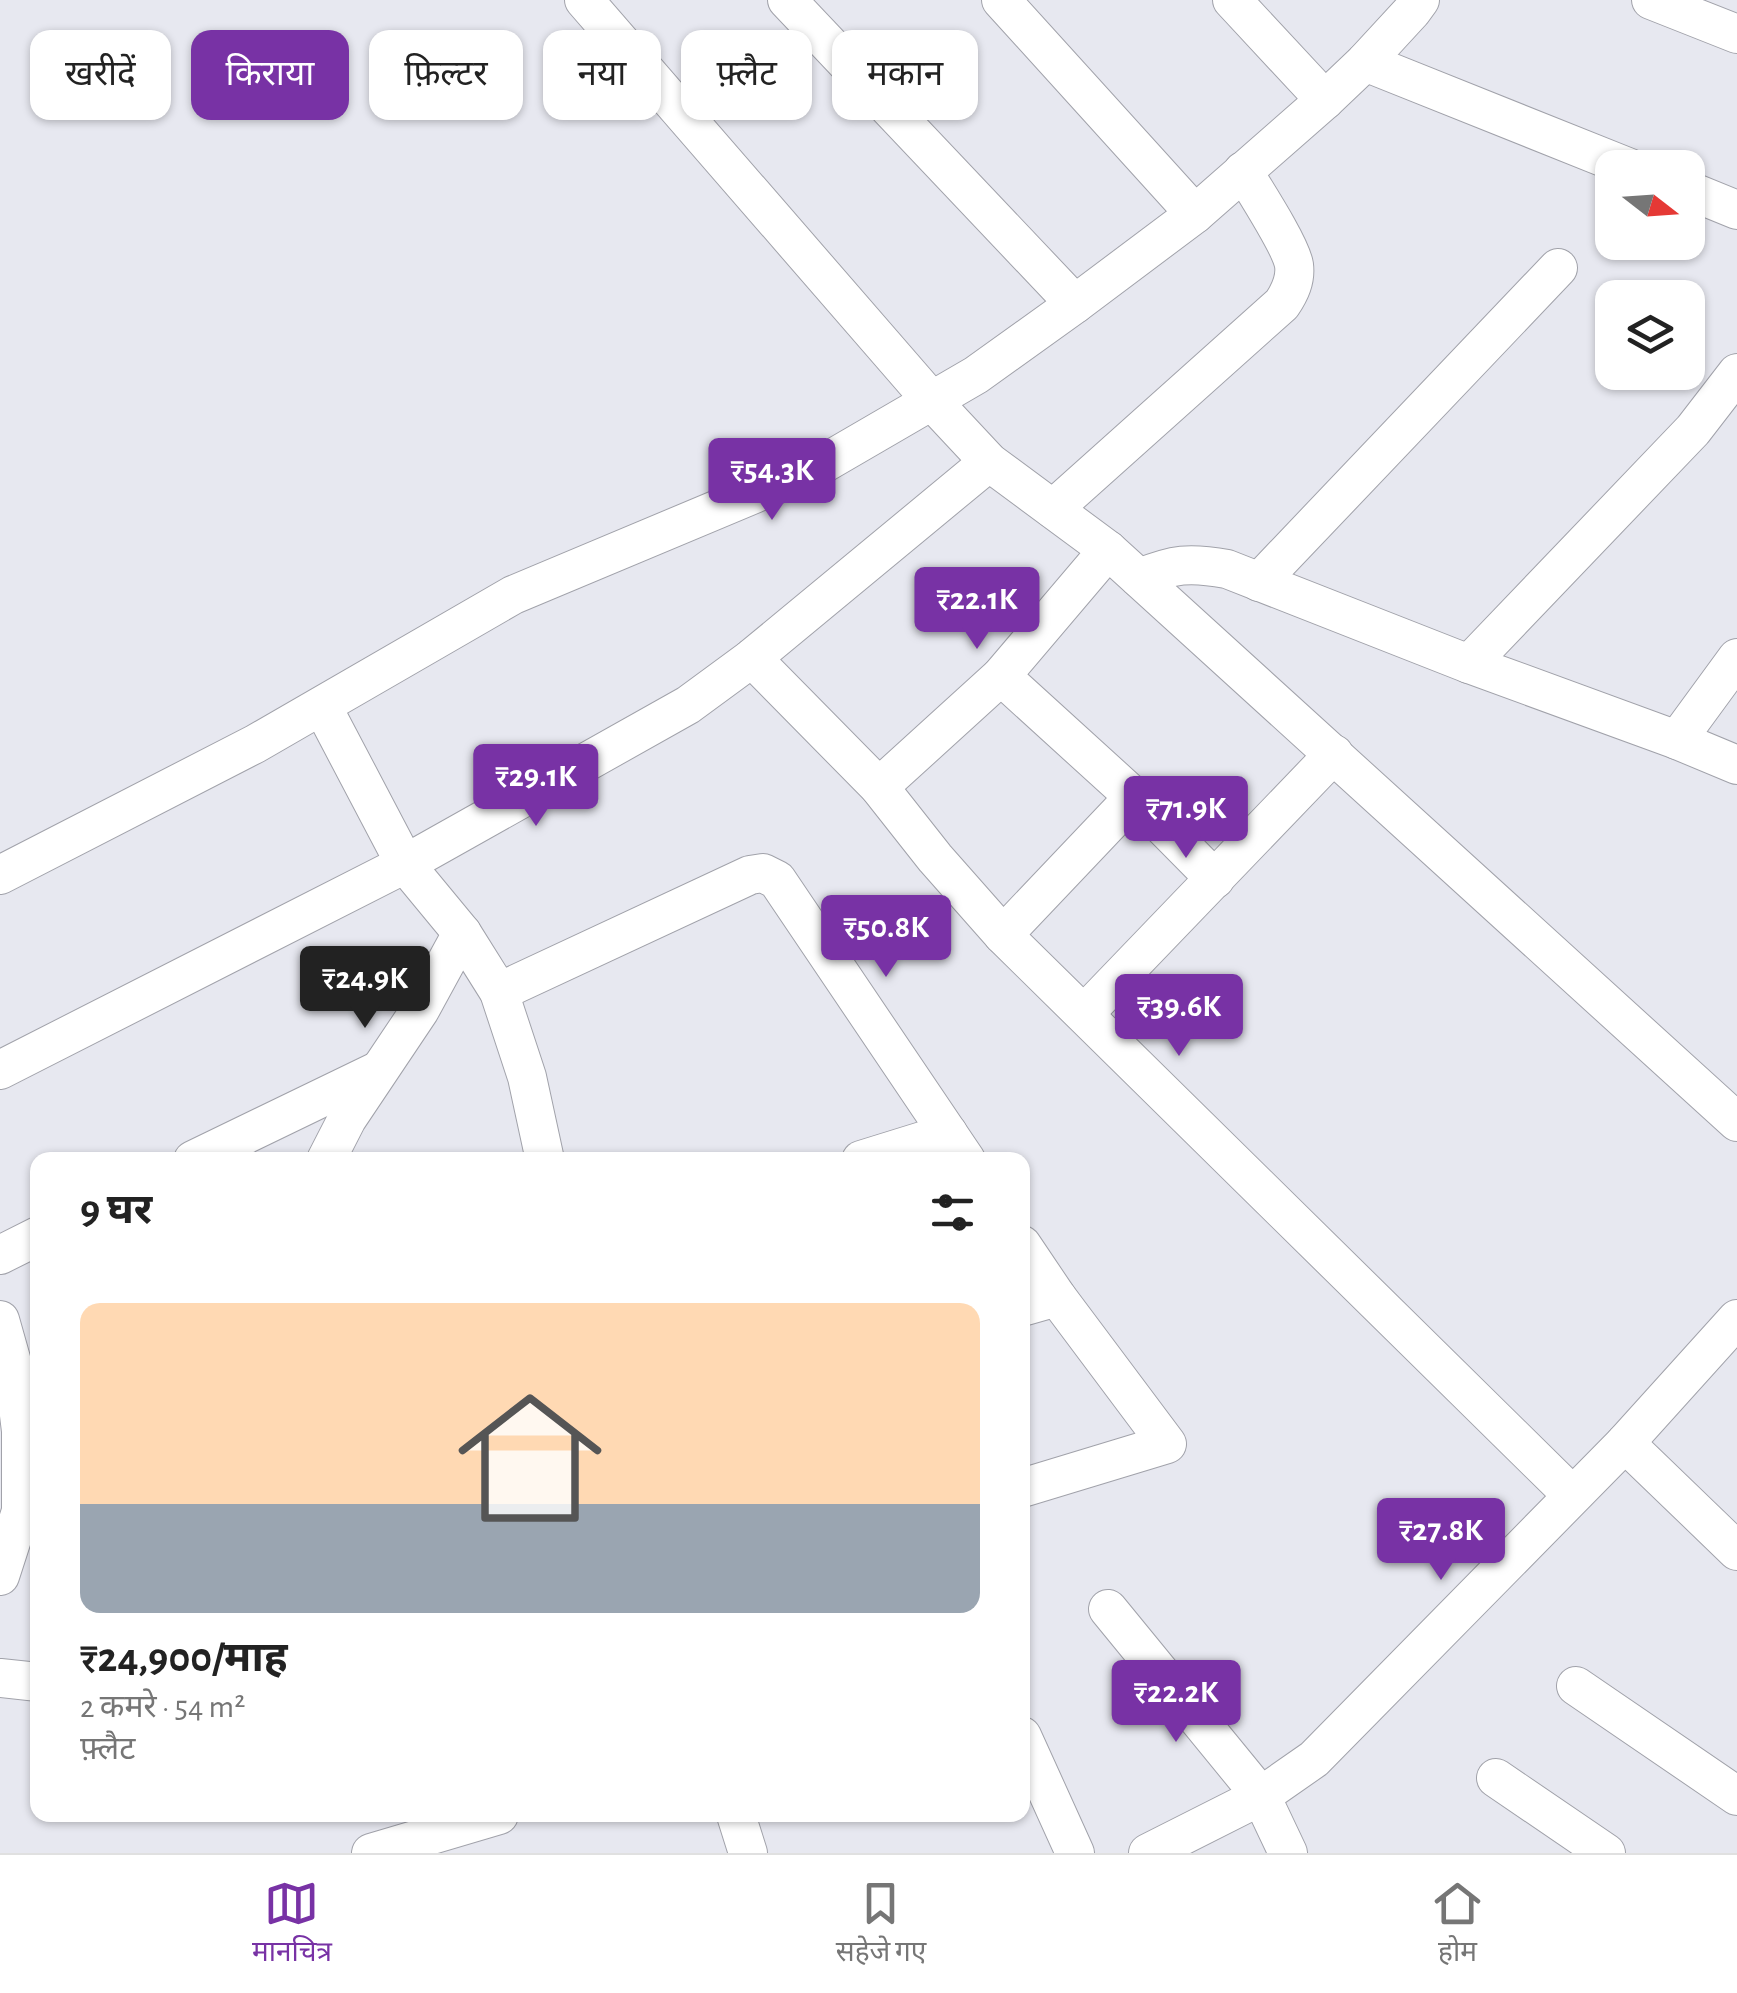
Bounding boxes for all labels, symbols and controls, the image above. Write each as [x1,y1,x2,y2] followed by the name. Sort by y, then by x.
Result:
[30,30,171,120] chip: खरीदें
[191,30,349,120] chip: किराया
[369,30,523,120] chip: फ़िल्टर
[543,30,661,120] chip: नया
[681,30,812,120] chip: फ़्लैट
[832,30,978,120] chip: मकान
[1595,150,1705,260] north arrow
[1595,150,1705,390] map controls
[1595,280,1705,390] button: layers
[691,438,853,523] pin: ₹54.3K
[730,454,814,486] text: ₹54.3K
[896,567,1058,652] pin: ₹22.1K
[936,583,1018,615] text: ₹22.1K
[455,744,617,829] pin: ₹29.1K
[495,760,577,792] text: ₹29.1K
[1105,776,1267,861] pin: ₹71.9K
[1146,792,1226,824] text: ₹71.9K
[805,895,967,980] pin: ₹50.8K
[843,911,929,943] text: ₹50.8K
[284,946,446,1031] pin: ₹24.9K
[322,962,408,994] text: ₹24.9K
[1098,974,1260,1059] pin: ₹39.6K
[1137,990,1221,1022] text: ₹39.6K
[925,1185,980,1240] icon: filters
[80,1189,152,1231] text: 9 घर
[440,1368,620,1548] icon: home
[1360,1498,1522,1583] pin: ₹27.8K
[1399,1514,1483,1546] text: ₹27.8K
[80,1637,288,1679] text: ₹24,900/माह
[1095,1660,1257,1745] pin: ₹22.2K
[1134,1676,1218,1708] text: ₹22.2K
[80,1691,245,1723] text: 2 कमरे · 54 m²
[80,1733,135,1765] text: फ़्लैट
[252,1876,332,1972] tab: मानचित्र
[836,1876,926,1972] tab: सहेजे गए
[1430,1876,1485,1972] tab: होम

